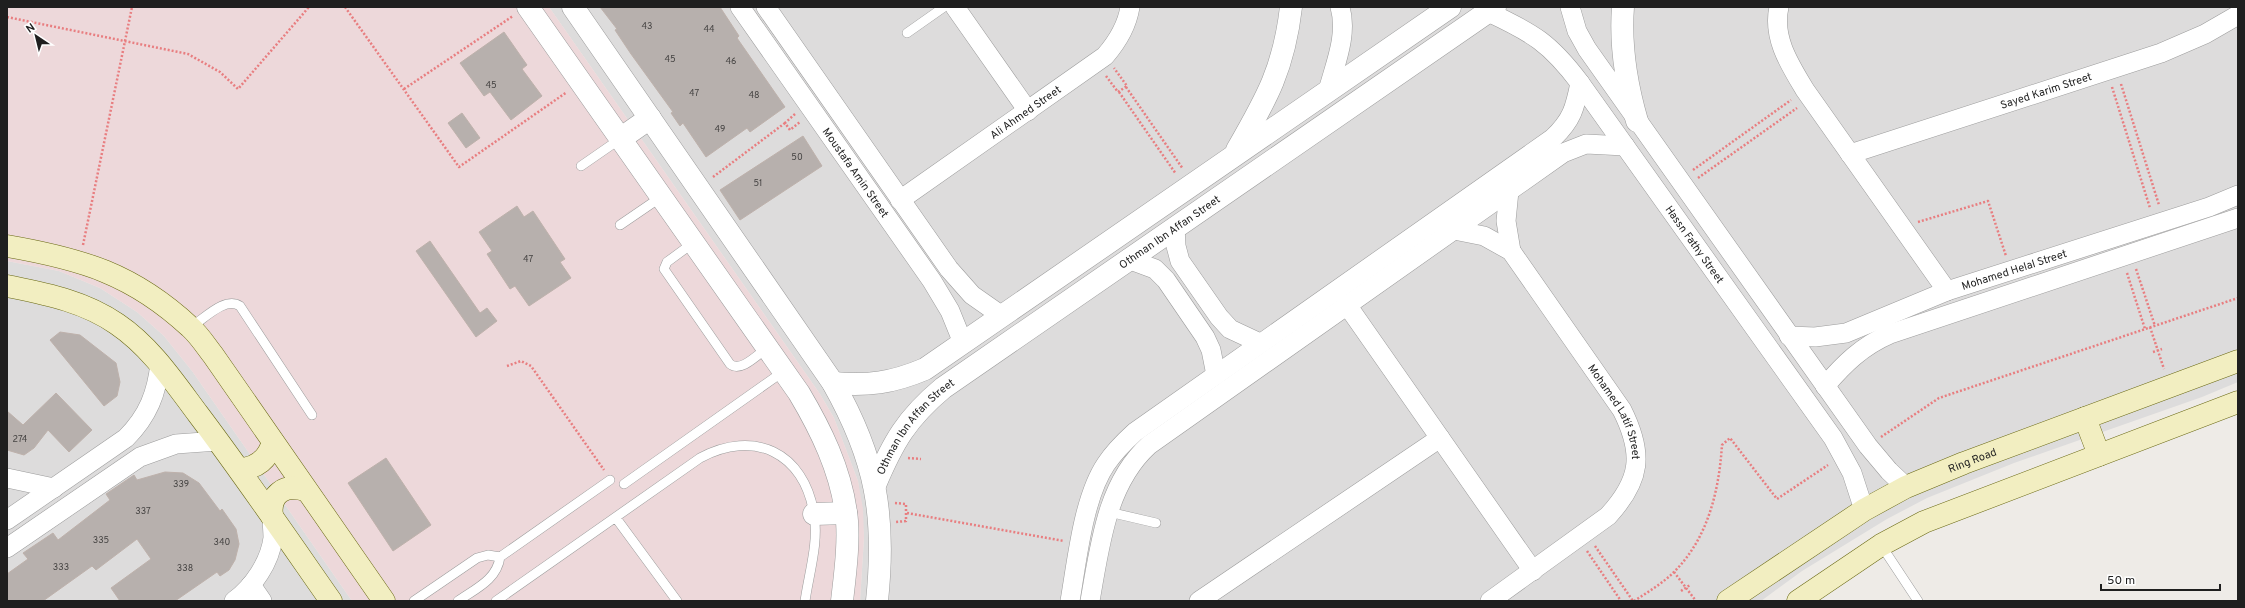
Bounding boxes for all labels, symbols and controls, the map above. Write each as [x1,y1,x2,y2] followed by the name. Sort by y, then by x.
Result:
[16,16,56,56] north arrow
[24,21,38,37] text: N
[641,21,653,32] house number: 43
[703,24,715,35] house number: 44
[664,54,676,65] house number: 45
[726,56,736,67] house number: 46
[1999,70,2094,113] street label: Sayed Karim Street
[485,80,497,91] house number: 45
[987,83,1064,143] street label: Ali Ahmed Street
[689,88,699,99] house number: 47
[748,90,760,101] house number: 48
[715,124,725,135] house number: 49
[819,125,891,221] street label: Moustafa Amin Street
[791,152,803,163] house number: 50
[754,178,762,189] house number: 51
[1117,193,1223,272] street label: Othman Ibn Affan Street
[1662,203,1727,286] street label: Hassn Fathy Street
[1960,247,2069,294] street label: Mohamed Helal Street
[523,254,533,265] house number: 47
[1584,362,1642,460] street label: Mohamed Latif Street
[874,376,958,477] street label: Othman Ibn Affan Street
[13,434,28,445] house number: 274
[1946,445,1999,477] street label: Ring Road
[173,479,189,490] house number: 339
[135,506,151,517] house number: 337
[93,535,109,546] house number: 335
[214,537,231,548] house number: 340
[53,562,69,573] house number: 333
[177,563,193,574] house number: 338
[2101,566,2220,592] scale bar
[2107,573,2135,589] text: 50 m

